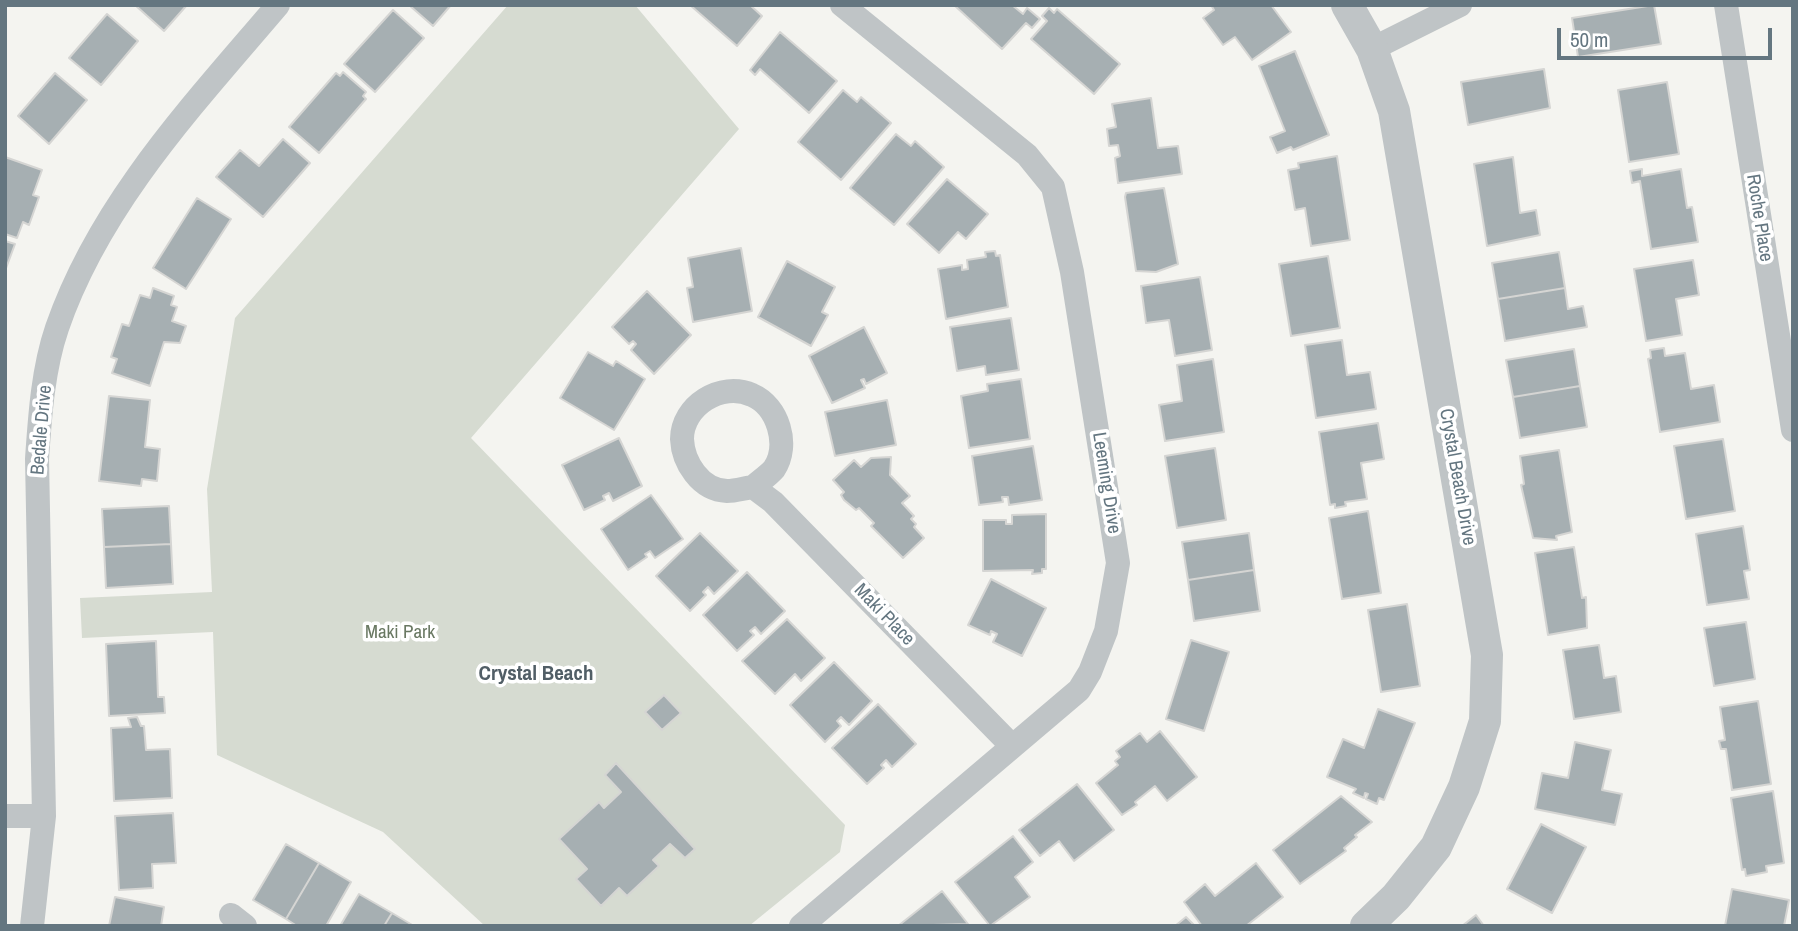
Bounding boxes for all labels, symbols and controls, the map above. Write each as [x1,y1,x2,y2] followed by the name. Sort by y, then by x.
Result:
[1560,14,1775,58] scale bar
[1570,25,1608,54] text: 50 m
[1741,173,1777,263] street label: Roche Place
[27,384,57,476] street label: Bedale Drive
[1434,407,1480,547] street label: Crystal Beach Drive
[1087,431,1125,535] street label: Leeming Drive
[849,579,919,651] street label: Maki Place
[365,622,435,644] park label: Maki Park
[479,661,593,687] district label: Crystal Beach

